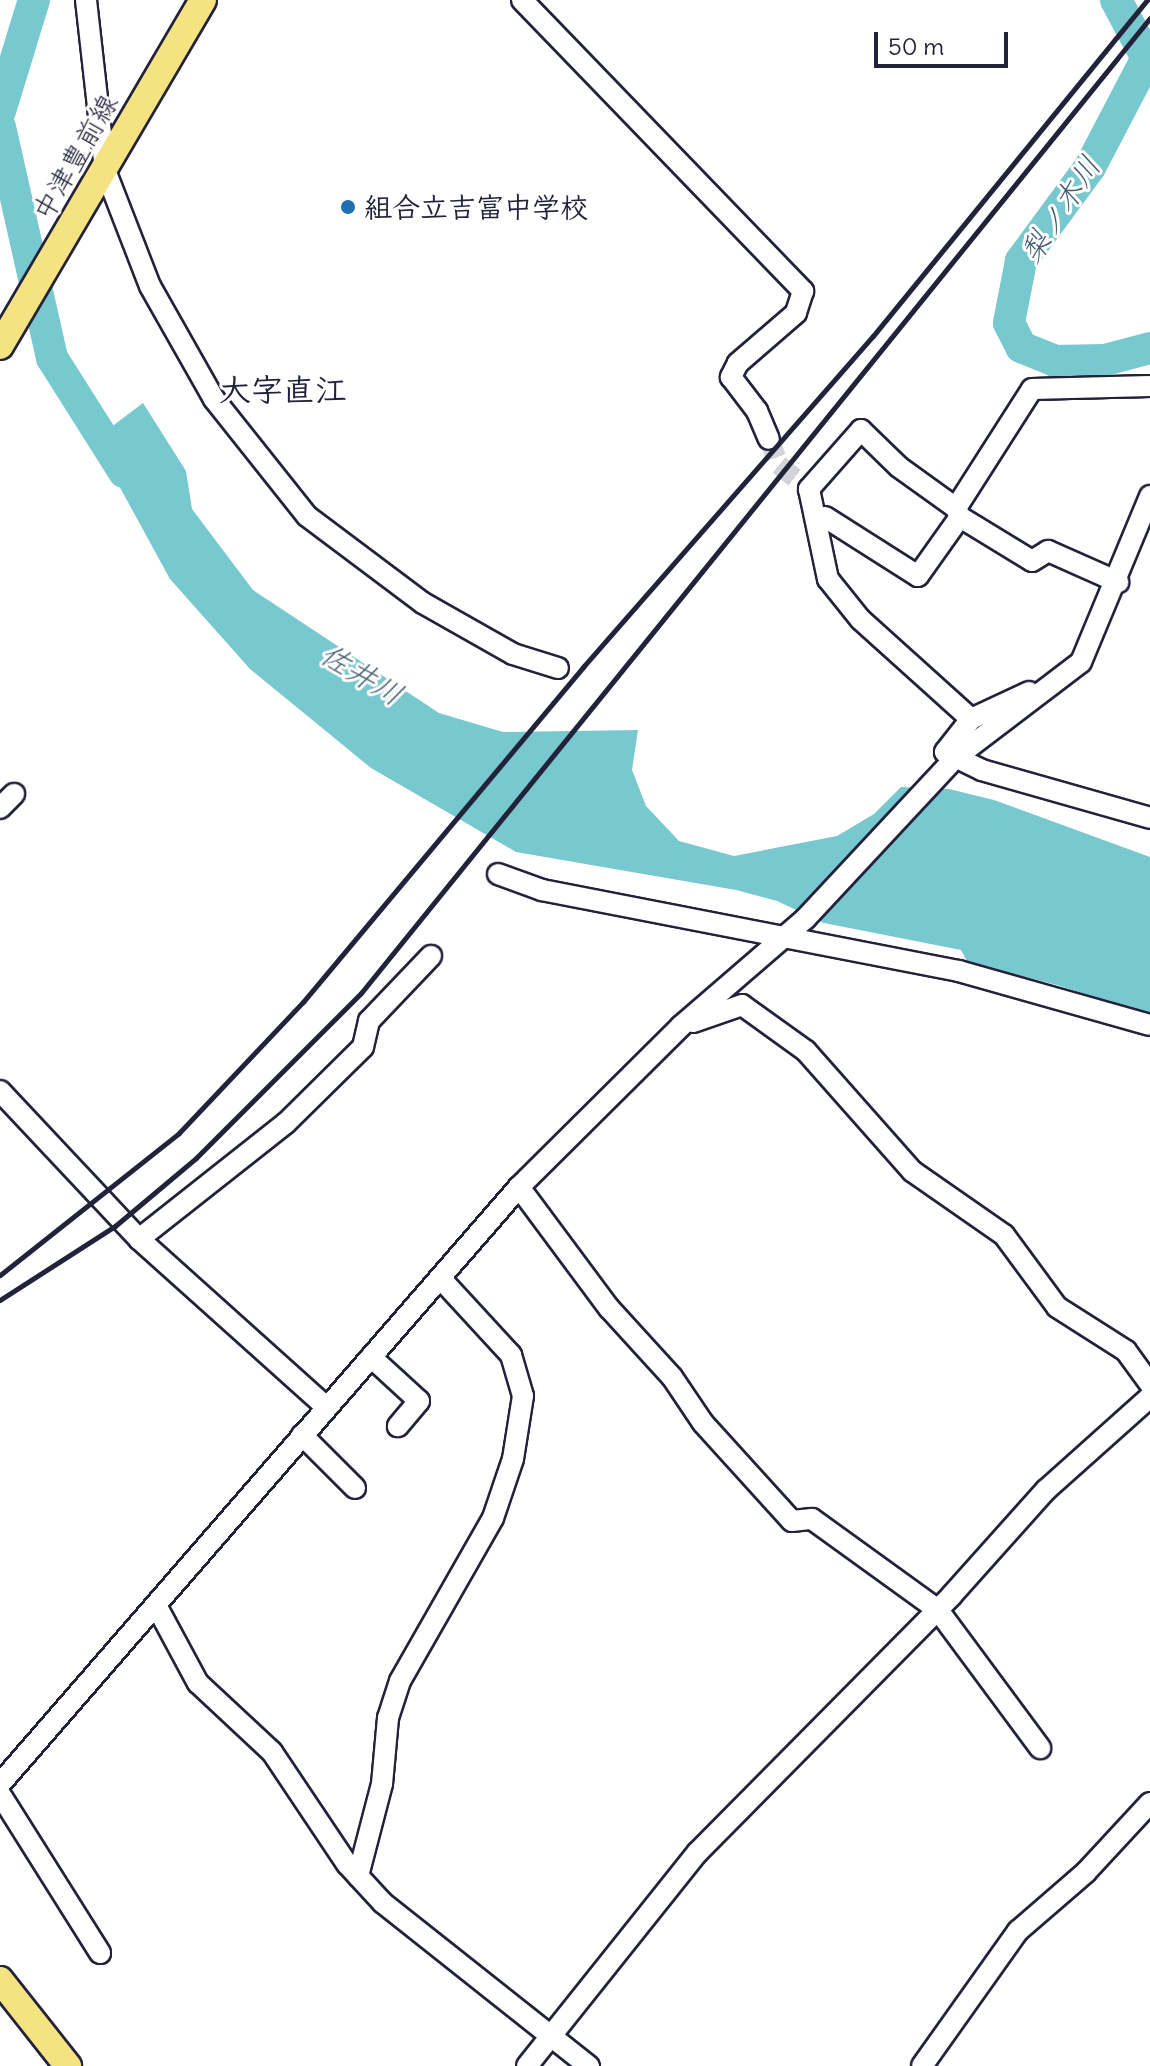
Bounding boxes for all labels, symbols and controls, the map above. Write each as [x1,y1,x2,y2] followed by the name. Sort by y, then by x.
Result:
[878,16,1012,66] scale bar
[888,31,944,61] text: 50 m
[25,88,125,226] street label: 中津豊前線
[1012,149,1108,269] water label: 梨ノ木川
[364,190,588,224] place label: 組合立吉富中学校
[339,198,357,216] marker: 組合立吉富中学校
[219,371,347,409] district label: 大字直江
[314,635,410,713] water label: 佐井川

